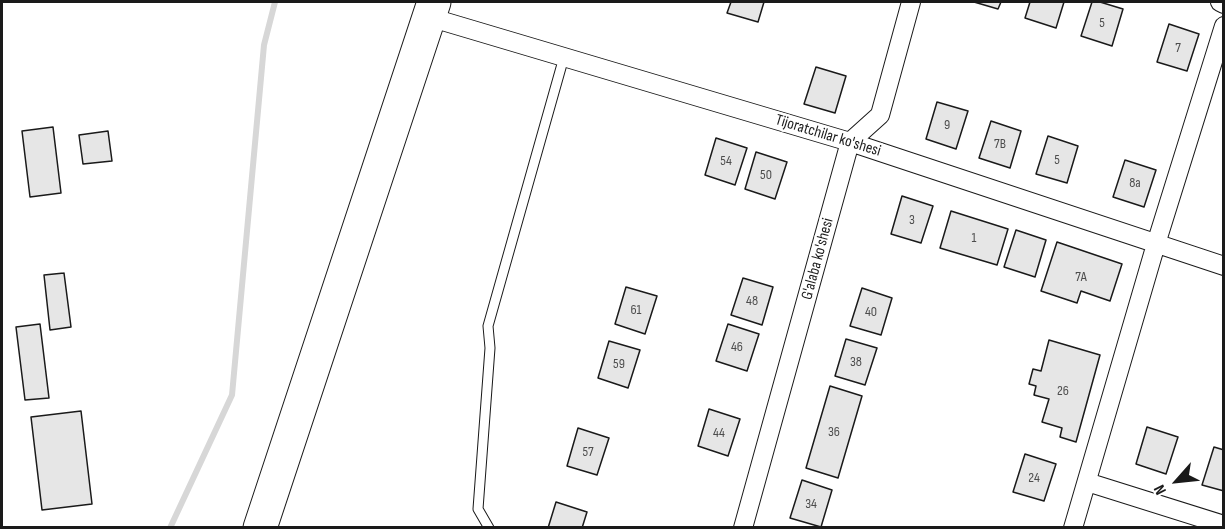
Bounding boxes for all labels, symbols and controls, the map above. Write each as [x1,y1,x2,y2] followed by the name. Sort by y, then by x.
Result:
[1099,15,1105,31] house number: 5
[1175,40,1181,56] house number: 7
[773,111,883,161] street label: Tijoratchilar ko'shesi
[944,117,950,133] house number: 9
[994,136,1006,152] house number: 7B
[1054,152,1060,168] house number: 5
[720,153,732,169] house number: 54
[760,167,772,183] house number: 50
[1129,175,1141,191] house number: 8a
[909,212,915,228] house number: 3
[798,216,838,302] street label: G'alaba ko'shesi
[972,230,976,246] house number: 1
[1075,269,1087,285] house number: 7A
[746,293,758,309] house number: 48
[630,302,642,318] house number: 61
[865,304,877,320] house number: 40
[731,339,743,355] house number: 46
[850,354,862,370] house number: 38
[613,356,625,372] house number: 59
[1057,383,1069,399] house number: 26
[828,424,840,440] house number: 36
[713,425,725,441] house number: 44
[582,444,594,460] house number: 57
[1147,451,1207,511] north arrow
[1028,470,1040,486] house number: 24
[1150,481,1171,498] text: N
[805,496,817,512] house number: 34

